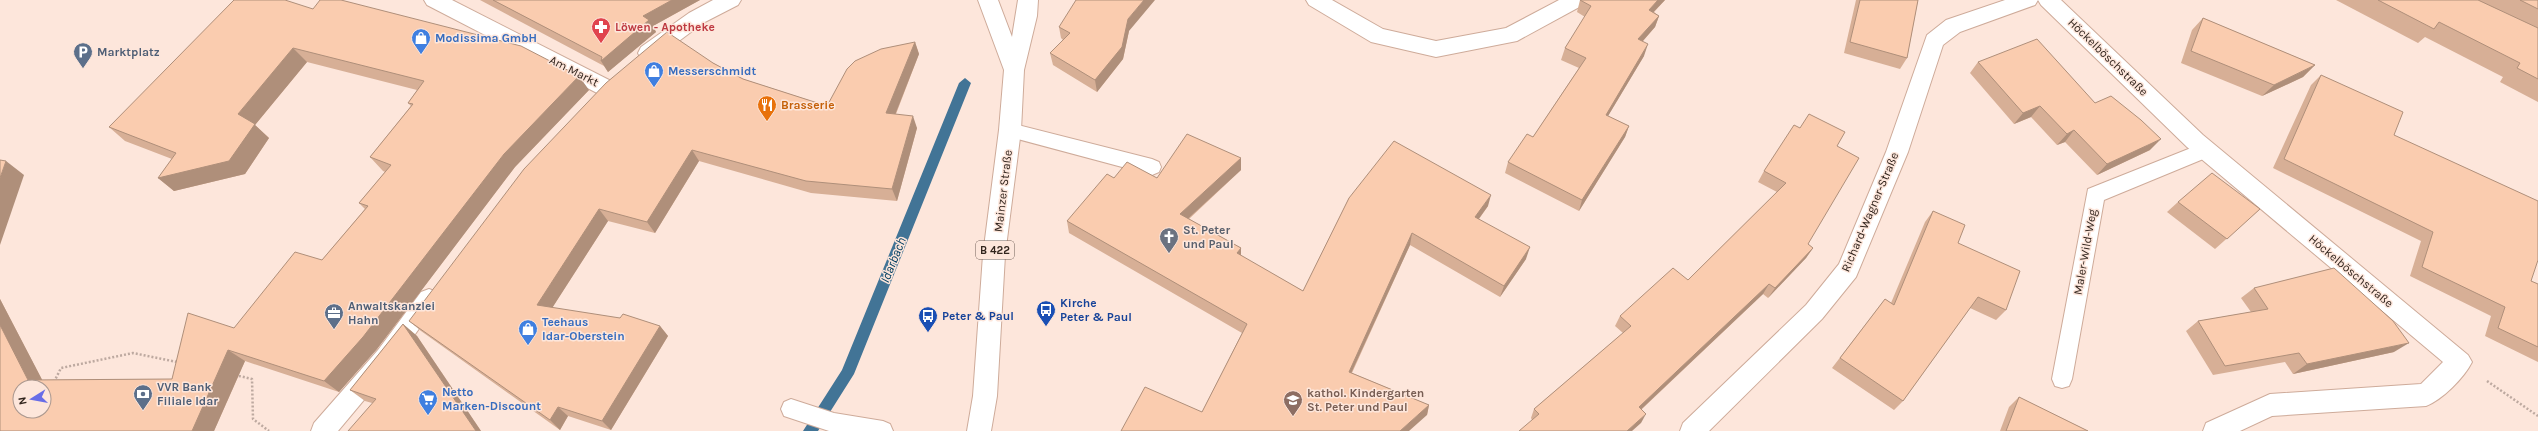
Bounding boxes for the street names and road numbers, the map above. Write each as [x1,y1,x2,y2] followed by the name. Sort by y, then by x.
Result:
[2065,15,2151,99] street label: Höckelböschstraße
[547,53,601,90] street label: Am Markt
[991,149,1015,233] street label: Mainzer Straße
[1838,150,1902,274] street label: Richard-Wagner-Straße
[2071,208,2099,296] street label: Maler-Wild-Weg
[2306,232,2396,310] street label: Höckelböschstraße
[976,241,1014,259] road number: B 422

